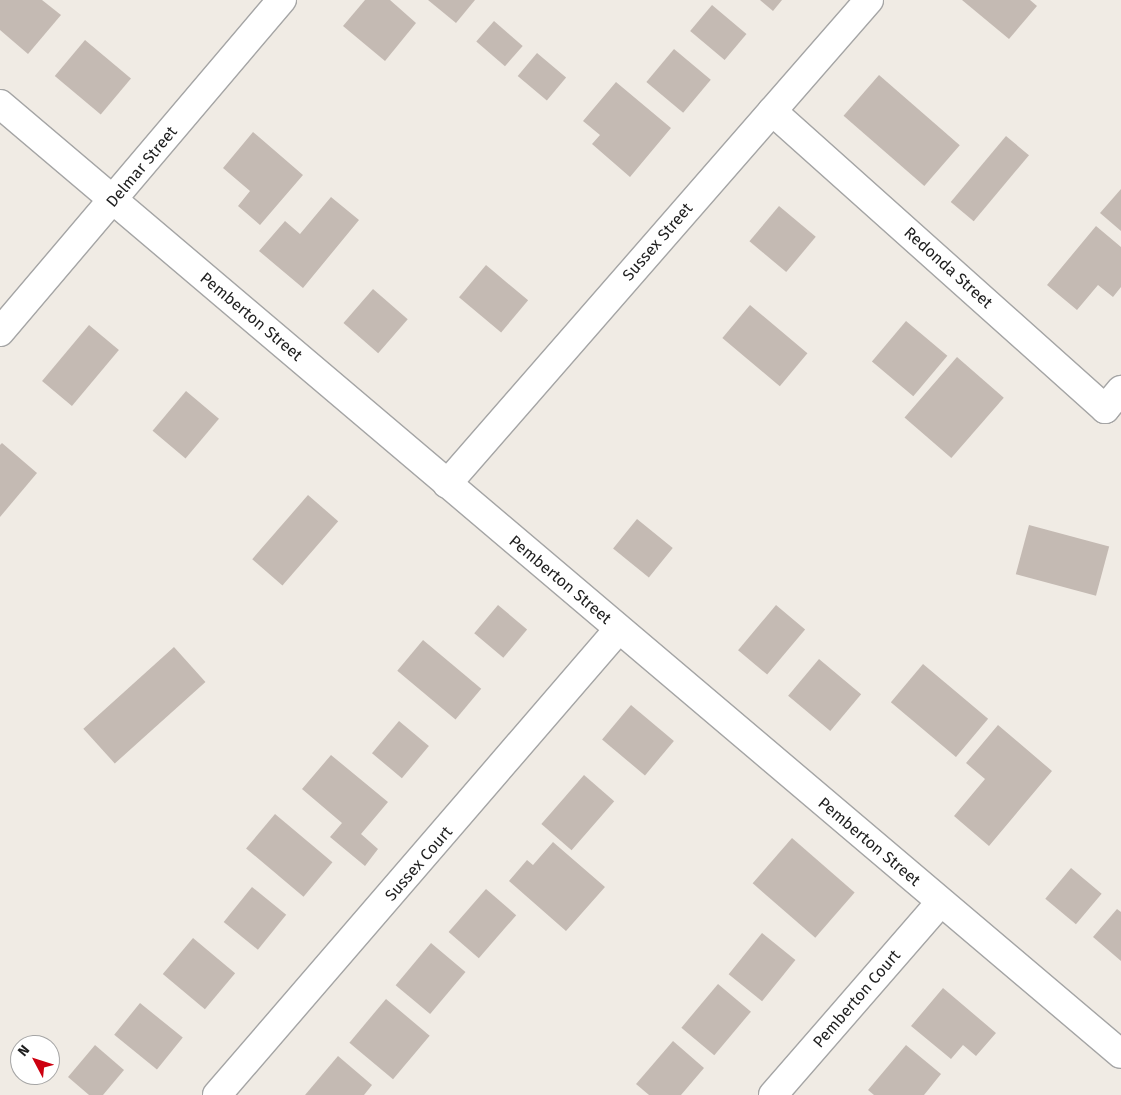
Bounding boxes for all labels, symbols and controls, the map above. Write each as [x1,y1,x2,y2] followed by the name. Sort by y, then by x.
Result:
[103,123,181,211] street label: Delmar Street
[619,199,697,285] street label: Sussex Street
[900,223,996,313] street label: Redonda Street
[196,269,306,365] street label: Pemberton Street
[505,532,615,628] street label: Pemberton Street
[814,794,924,890] street label: Pemberton Street
[381,823,457,905] street label: Sussex Court
[809,946,905,1052] street label: Pemberton Court
[10,1035,60,1085] north arrow
[14,1042,33,1060] text: N

